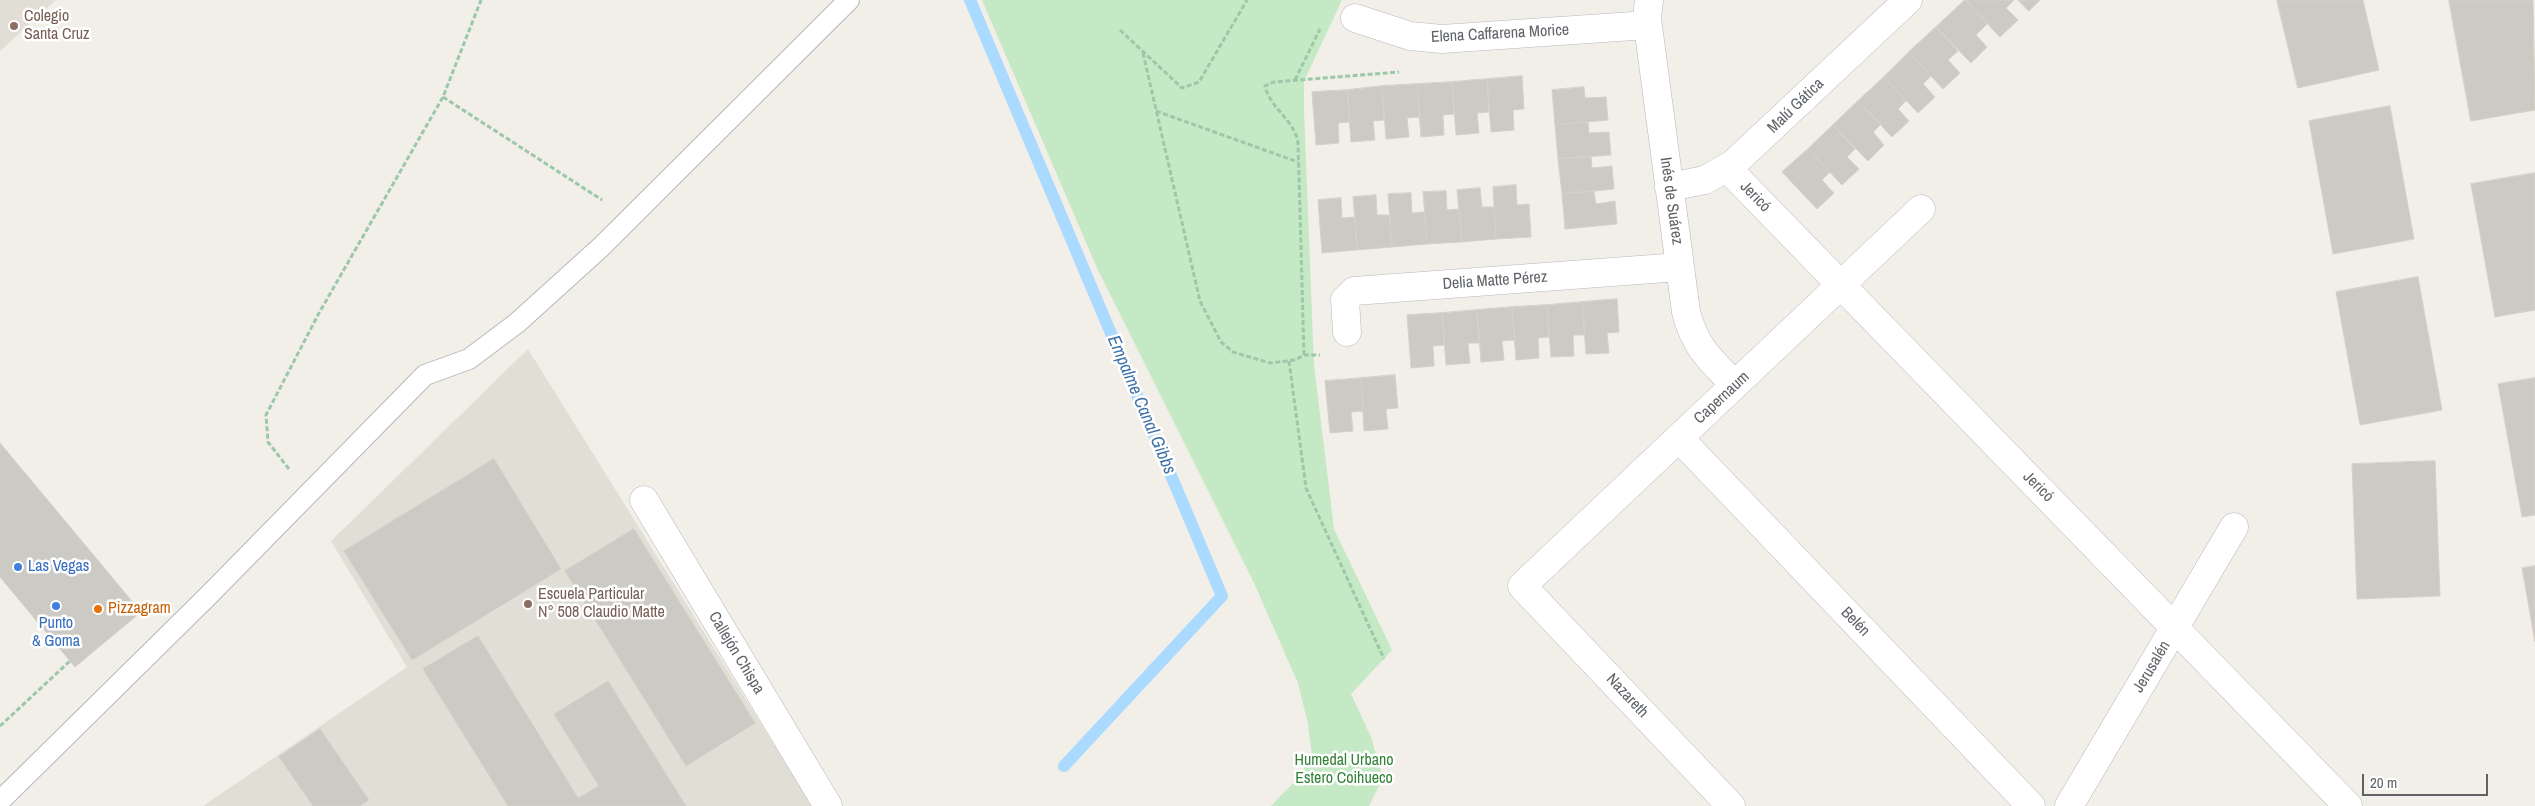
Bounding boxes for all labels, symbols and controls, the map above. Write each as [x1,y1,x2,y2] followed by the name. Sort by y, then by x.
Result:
[24,7,90,45] place label: Colegio Santa Cruz
[8,20,20,32] marker: Colegio Santa Cruz
[1430,21,1570,47] street label: Elena Caffarena Morice
[1764,75,1828,137] street label: Malú Gática
[1655,156,1687,246] street label: Inés de Suárez
[1736,177,1774,217] street label: Jericó
[1442,268,1548,294] street label: Delia Matte Pérez
[1102,332,1180,478] water label: Empalme Canal Gibbs
[1690,368,1754,428] street label: Capernaum
[2019,468,2057,506] street label: Jericó
[28,557,89,577] place label: Las Vegas
[12,561,24,573] marker: Las Vegas
[538,585,665,623] place label: Escuela Particular N° 508 Claudio Matte
[522,598,534,610] marker: Escuela Particular N° 508 Claudio Matte
[108,599,171,619] place label: Pizzagram
[50,600,62,612] marker: Punto & Goma
[92,603,104,615] marker: Pizzagram
[1836,603,1874,641] street label: Belén
[704,608,768,698] street label: Callejón Chispa
[32,614,80,652] place label: Punto & Goma
[2129,638,2175,696] street label: Jerusalén
[1602,670,1652,722] street label: Nazareth
[1294,751,1394,789] park label: Humedal Urbano Estero Coihueco
[2365,764,2491,796] scale bar
[2370,772,2397,793] text: 20 m

